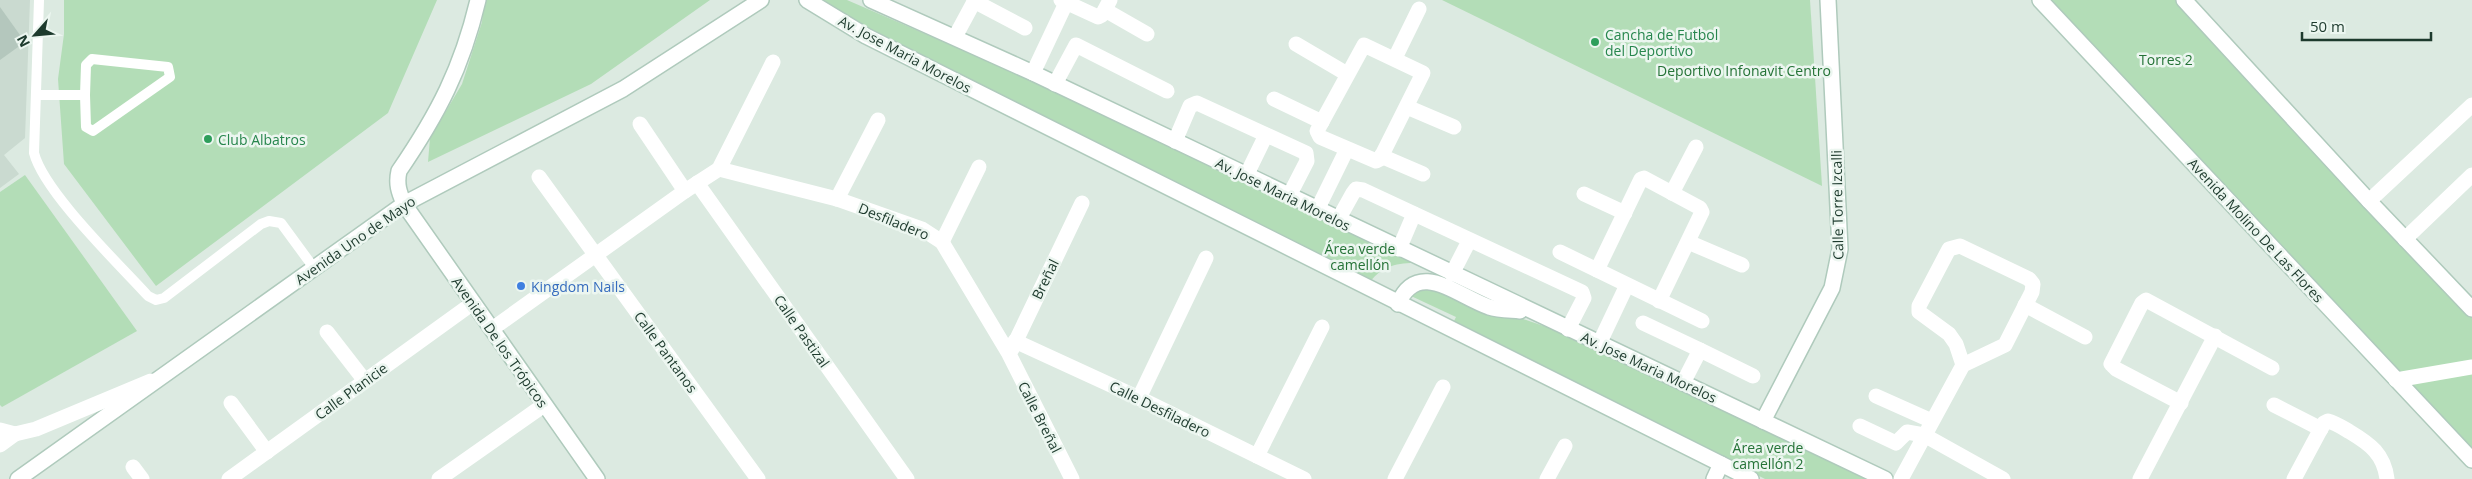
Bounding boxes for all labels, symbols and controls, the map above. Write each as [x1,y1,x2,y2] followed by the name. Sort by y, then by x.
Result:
[10,10,60,60] north arrow
[2302,10,2431,42] scale bar
[835,11,975,97] street label: Av. Jose Maria Morelos
[2310,16,2345,36] text: 50 m
[1605,25,1718,60] place label: Cancha de Futbol del Deportivo
[12,32,34,51] text: N
[1589,36,1601,48] marker: Cancha de Futbol del Deportivo
[2139,50,2193,69] park label: Torres 2
[1657,61,1831,80] park label: Deportivo Infonavit Centro
[218,130,306,149] place label: Club Albatros
[202,133,214,145] marker: Club Albatros
[1827,150,1847,260] street label: Calle Torre Izcalli
[1212,153,1354,235] street label: Av. Jose Maria Morelos
[2184,154,2328,307] street label: Avenida Molino De Las Flores
[291,191,419,289] street label: Avenida Uno de Mayo
[856,198,932,244] street label: Desfiladero
[1325,239,1396,274] park label: Área verde camellón
[1027,256,1063,302] street label: Breñal
[448,273,553,411] street label: Avenida De los Trópicos
[531,277,625,296] place label: Kingdom Nails
[515,280,527,292] marker: Kingdom Nails
[770,291,834,371] street label: Calle Pastizal
[630,307,702,397] street label: Calle Pantanos
[1578,327,1720,407] street label: Av. Jose Maria Morelos
[311,358,391,424] street label: Calle Planicie
[1106,376,1214,442] street label: Calle Desfiladero
[1014,378,1066,456] street label: Calle Breñal
[1732,438,1804,473] park label: Área verde camellón 2

